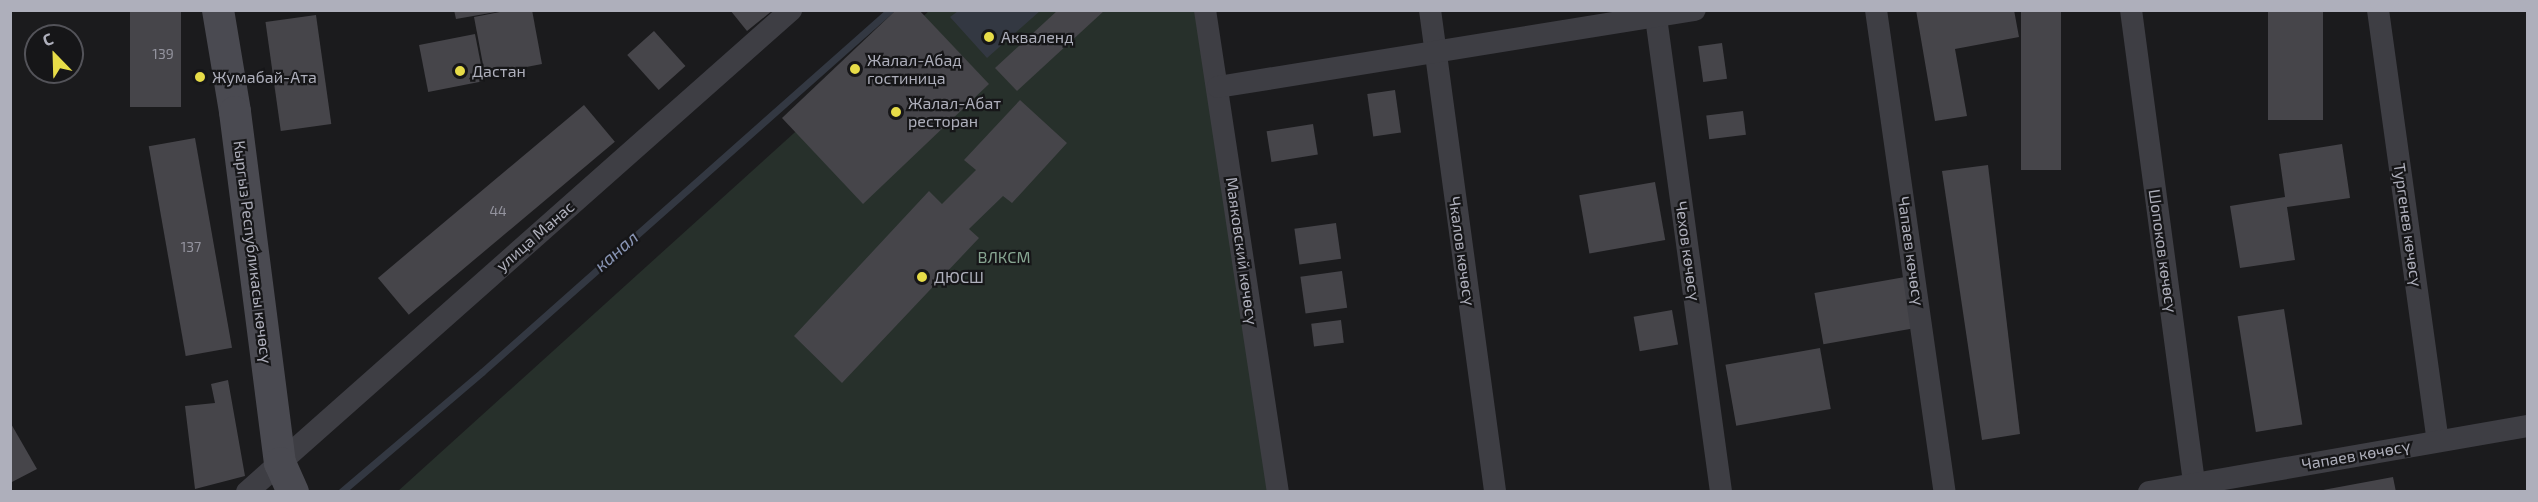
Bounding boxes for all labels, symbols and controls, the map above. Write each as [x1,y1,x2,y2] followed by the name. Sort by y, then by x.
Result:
[24,24,84,84] north arrow
[1001,27,1074,47] place label: Акваленд
[39,28,56,49] text: С
[982,30,996,44] marker: Акваленд
[152,46,174,62] house number: 139
[867,50,962,88] place label: Жалал-Абад гостиница
[472,61,526,81] place label: Дастан
[848,62,862,76] marker: Жалал-Абад гостиница
[453,64,467,78] marker: Дастан
[212,67,317,87] place label: Жумабай-Ата
[193,70,207,84] marker: Жумабай-Ата
[908,93,1001,131] place label: Жалал-Абат ресторан
[889,105,903,119] marker: Жалал-Абат ресторан
[230,139,276,365] street label: Кыргыз Республикасы көчөсү
[2390,162,2426,288] street label: Тургенев көчөсү
[1222,176,1262,326] street label: Маяковский көчөсү
[2145,188,2181,314] street label: Шопоков көчөсү
[1445,195,1479,307] street label: Чкалов көчөсү
[1894,195,1928,307] street label: Чапаев көчөсү
[492,197,578,275] street label: улица Манас
[1671,200,1705,302] street label: Чехов көчөсү
[489,203,507,219] house number: 44
[590,226,642,276] water label: канал
[181,239,201,255] house number: 137
[978,247,1030,267] park label: ВЛКСМ
[934,267,984,287] place label: ДЮСШ
[915,270,929,284] marker: ДЮСШ
[2300,436,2412,474] street label: Чапаев көчөсү

